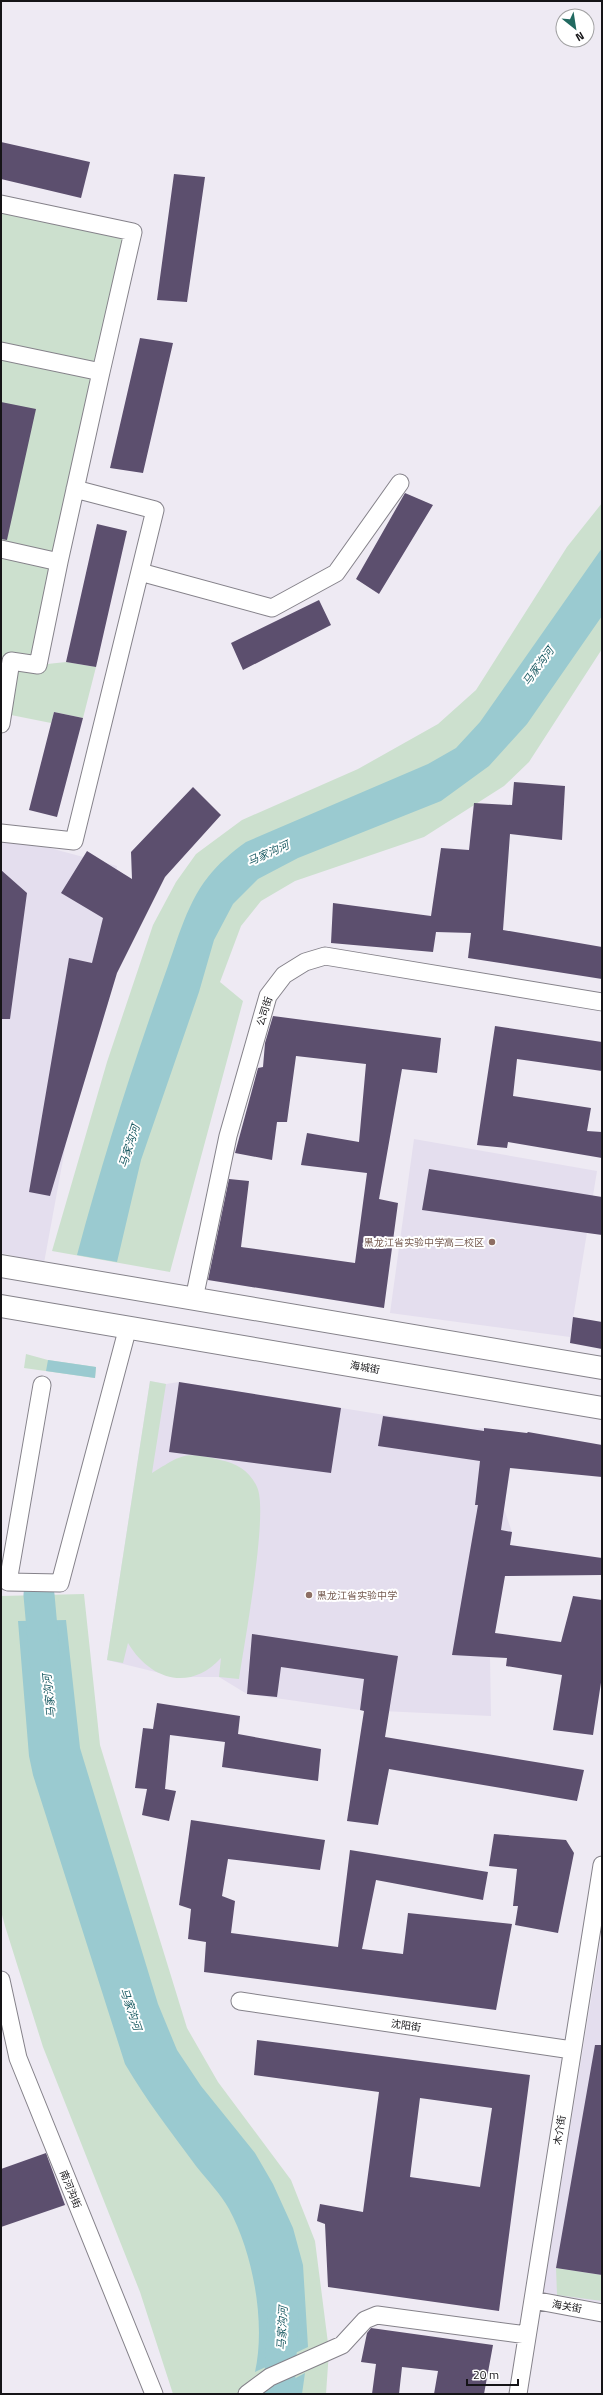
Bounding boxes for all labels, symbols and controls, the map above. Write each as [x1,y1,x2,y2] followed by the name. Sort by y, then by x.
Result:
[555,8,595,48] north arrow
[573,28,587,45] text: N
[519,642,559,689] water label: 马家沟河
[245,836,293,869] water label: 马家沟河
[253,995,276,1028] street label: 公司街
[115,1121,144,1169] water label: 马家沟河
[364,1235,484,1250] place label: 黑龙江省实验中学高二校区
[487,1237,497,1247] marker: 黑龙江省实验中学高二校区
[349,1358,381,1377] street label: 海城街
[317,1588,397,1603] place label: 黑龙江省实验中学
[304,1590,314,1600] marker: 黑龙江省实验中学
[39,1671,59,1719] water label: 马家沟河
[116,1986,146,2034] water label: 马家沟河
[390,2016,422,2035] street label: 沈阳街
[550,2114,569,2146] street label: 木介街
[56,2168,85,2211] street label: 南河沟街
[551,2297,583,2316] street label: 海关街
[273,2304,291,2350] water label: 马家沟河
[467,2361,518,2387] scale bar
[473,2365,499,2384] text: 20 m

